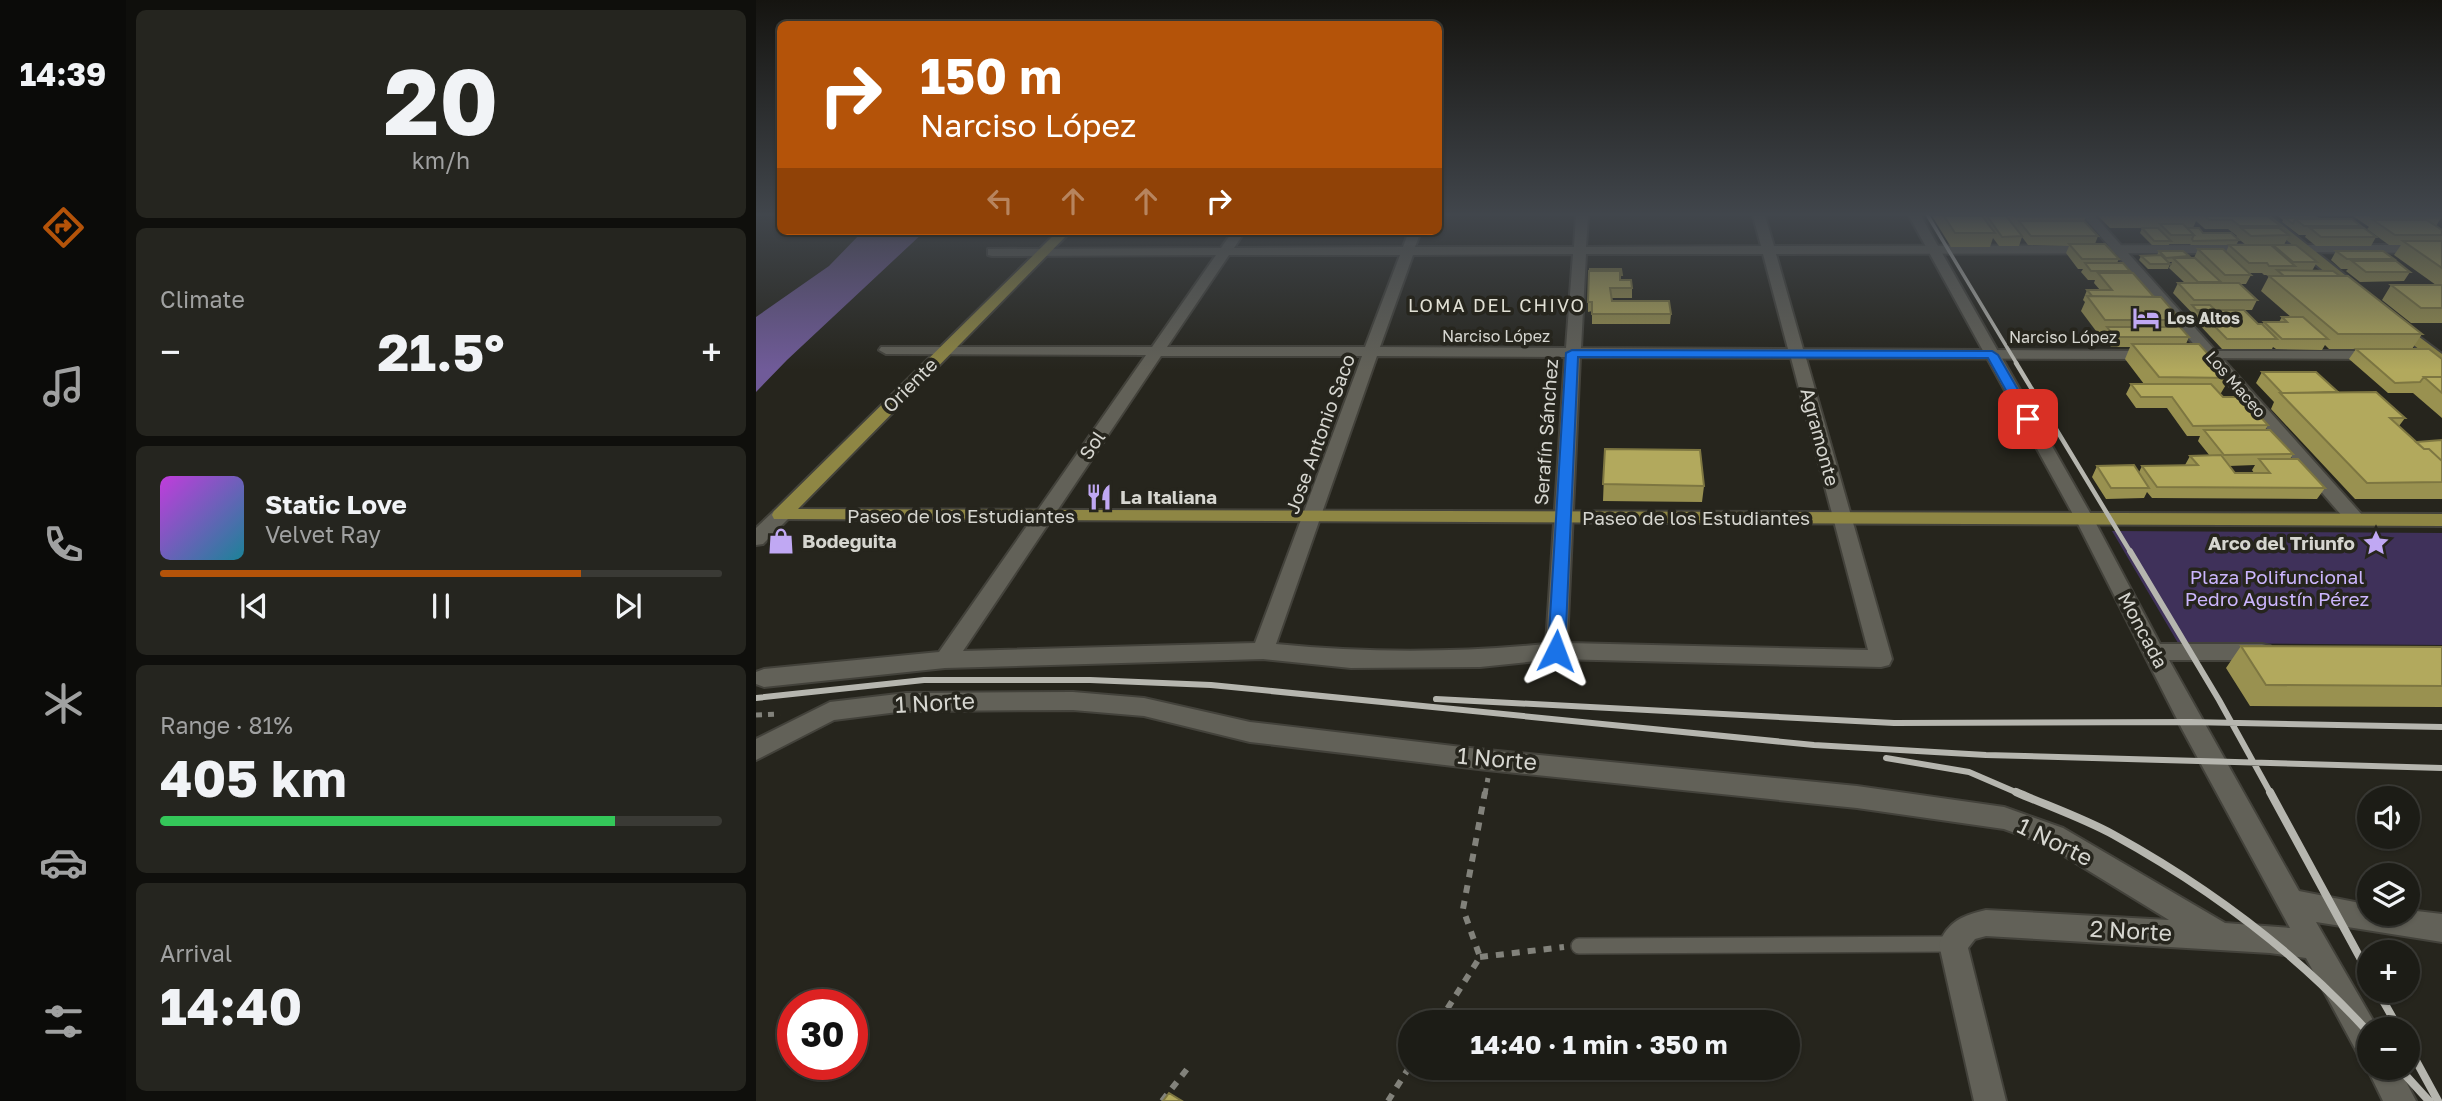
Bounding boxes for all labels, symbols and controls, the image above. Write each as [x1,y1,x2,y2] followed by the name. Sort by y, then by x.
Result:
[384,46,498,155] text: 20
[920,46,1062,105] text: 150 m
[805,49,896,140] icon: right
[20,55,106,93] text: 14:39
[920,106,1136,144] text: Narciso López
[412,146,470,174] text: km/h
[981,182,1019,220] icon: left
[1054,182,1092,220] icon: ahead
[1127,182,1165,220] icon: ahead
[1200,182,1238,220] icon: right
[39,203,88,252] icon: directions
[160,285,245,313] text: Climate
[1408,294,1586,316] district label: LOMA DEL CHIVO
[2131,303,2161,333] hotel icon: Los Altos
[2167,308,2240,328] place label: Los Altos
[377,320,505,382] text: 21.5°
[1442,326,1550,346] street label: Narciso López
[2009,327,2117,347] street label: Narciso López
[160,329,181,374] text: −
[701,329,722,374] text: +
[2202,347,2270,421] street label: Los Maceo
[1280,351,1359,517] street label: Jose Antonio Saco
[878,353,942,417] street label: Oriente
[1529,358,1562,506] street label: Serafín Sánchez
[39,362,88,411] icon: music
[1796,385,1845,488] street label: Agramonte
[1998,389,2058,449] pin
[2009,400,2047,438] icon: arrive
[1074,426,1109,463] street label: Sol
[1084,482,1114,512] restaurant icon: La Italiana
[1120,485,1217,508] place label: La Italiana
[265,489,407,520] text: Static Love
[847,504,1075,527] street label: Paseo de los Estudiantes
[1582,506,1810,529] street label: Paseo de los Estudiantes
[39,520,88,569] icon: phone
[265,520,381,548] text: Velvet Ray
[766,526,796,556] shop icon: Bodeguita
[2361,528,2391,558] place icon: Arco del Triunfo
[802,529,897,552] place label: Bodeguita
[2208,531,2355,554] place label: Arco del Triunfo
[2185,565,2369,610] park label: Plaza Polifuncional Pedro Agustín Pérez
[235,587,273,625] icon: previous
[422,587,460,625] icon: pause
[609,587,647,625] icon: next
[2114,588,2173,672] street label: Moncada
[1519,614,1593,688] position arrow
[39,679,88,728] icon: climate
[894,686,976,718] street label: 1 Norte
[160,711,293,739] text: Range · 81%
[1456,741,1538,775] street label: 1 Norte
[160,746,347,808] text: 405 km
[2357,786,2420,1080] map controls
[2357,786,2420,849] button: sound
[2013,811,2098,871] street label: 1 Norte
[39,838,88,887] icon: car
[2357,863,2420,926] button: layers
[2089,914,2173,946] street label: 2 Norte
[160,939,232,967] text: Arrival
[2357,940,2420,1003] button: +
[160,974,302,1036] text: 14:40
[777,989,868,1080] speed limit sign: 30
[39,997,88,1046] icon: filters
[2357,1017,2420,1080] button: −
[1470,1029,1728,1060] text: 14:40 · 1 min · 350 m

